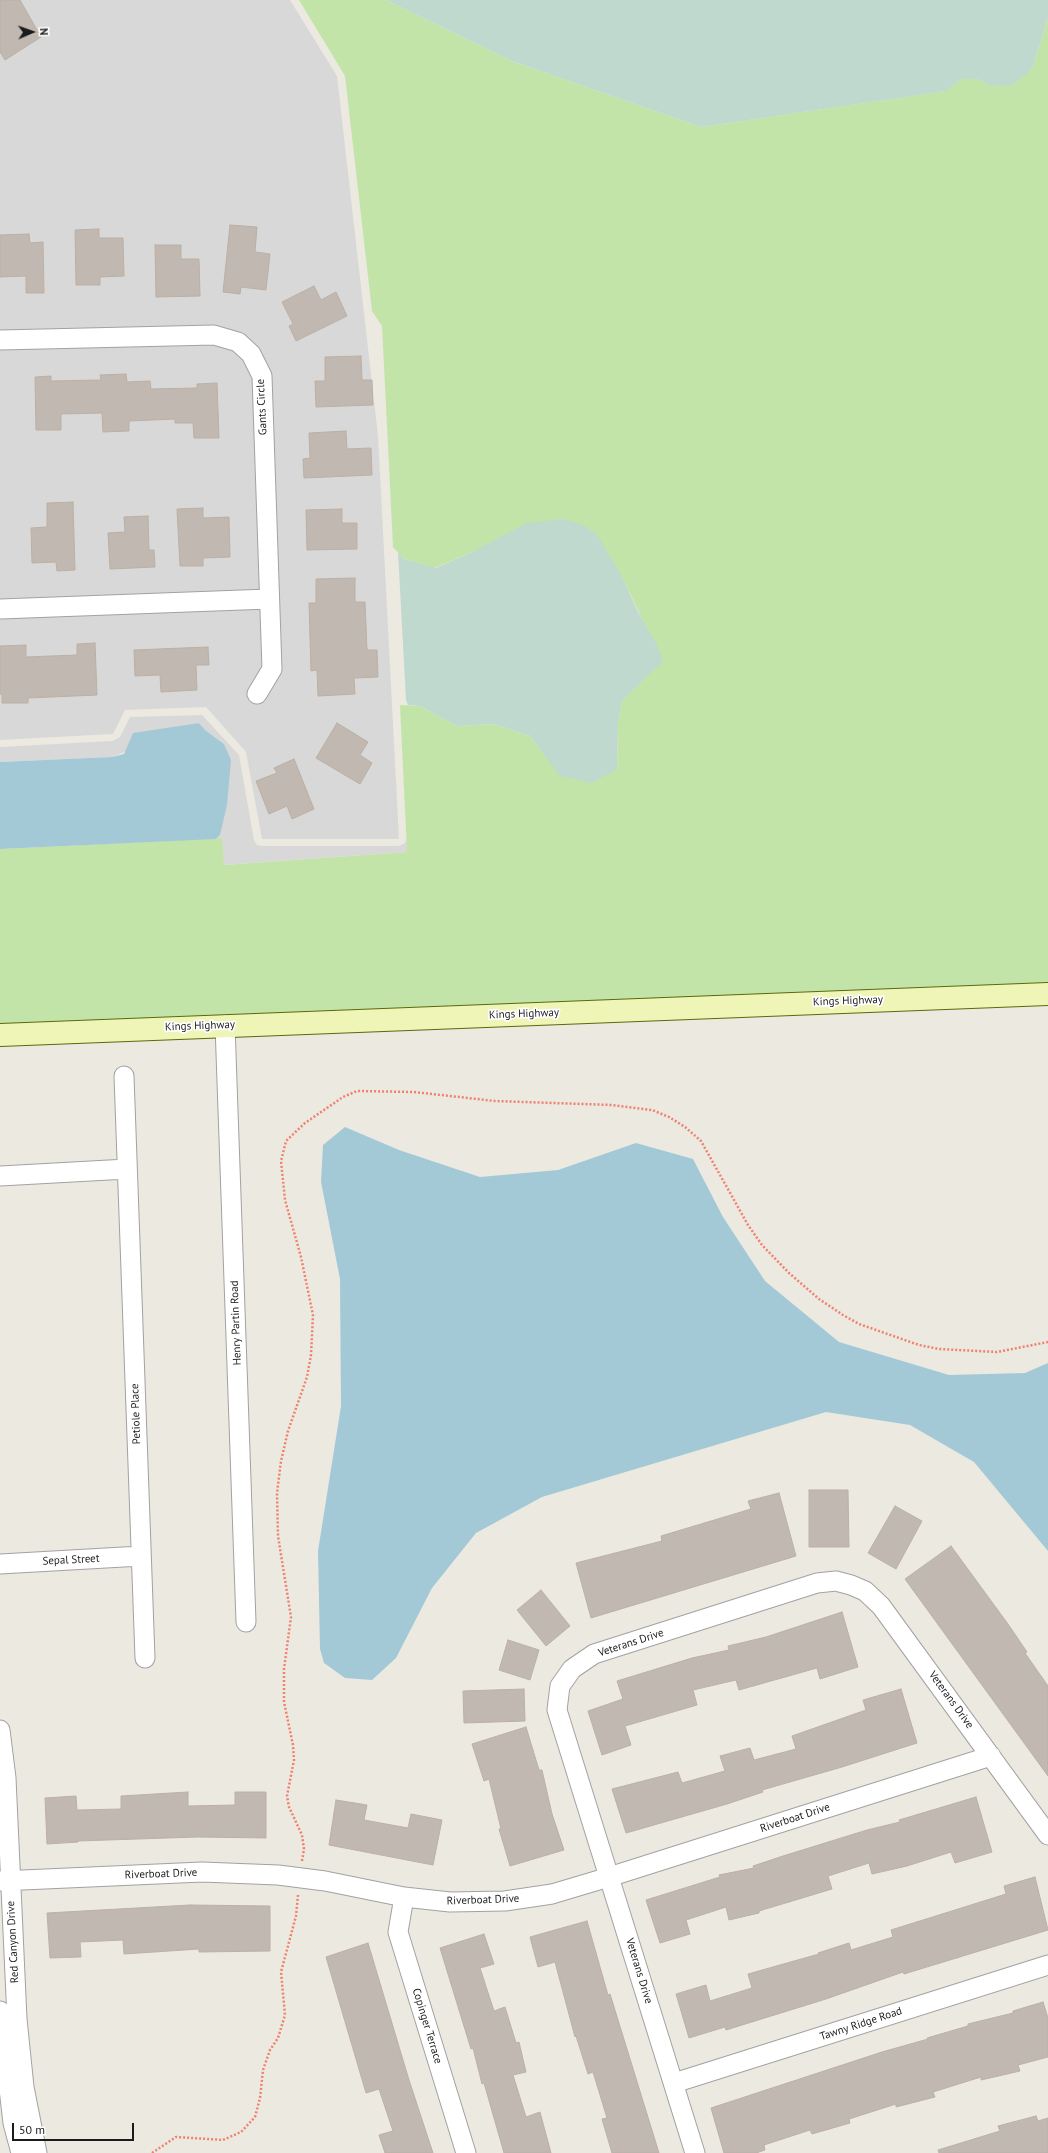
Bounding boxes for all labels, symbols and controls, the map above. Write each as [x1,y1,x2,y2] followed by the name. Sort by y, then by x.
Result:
[12,12,52,52] north arrow
[37,28,51,35] text: N
[254,379,270,435] street label: Gants Circle
[813,993,883,1009] street label: Kings Highway
[489,1006,559,1022] street label: Kings Highway
[165,1018,235,1034] street label: Kings Highway
[228,1280,244,1366] street label: Henry Partin Road
[128,1383,144,1445] street label: Petiole Place
[42,1552,100,1568] street label: Sepal Street
[597,1626,665,1660] street label: Veterans Drive
[926,1669,976,1731] street label: Veterans Drive
[758,1801,832,1835] street label: Riverboat Drive
[124,1866,198,1882] street label: Riverboat Drive
[446,1892,520,1908] street label: Riverboat Drive
[4,1900,22,1984] street label: Red Canyon Drive
[623,1937,655,2005] street label: Veterans Drive
[409,1987,445,2065] street label: Copinger Terrace
[818,2004,904,2044] street label: Tawny Ridge Road
[14,2115,136,2141] scale bar
[19,2122,45,2137] text: 50 m

